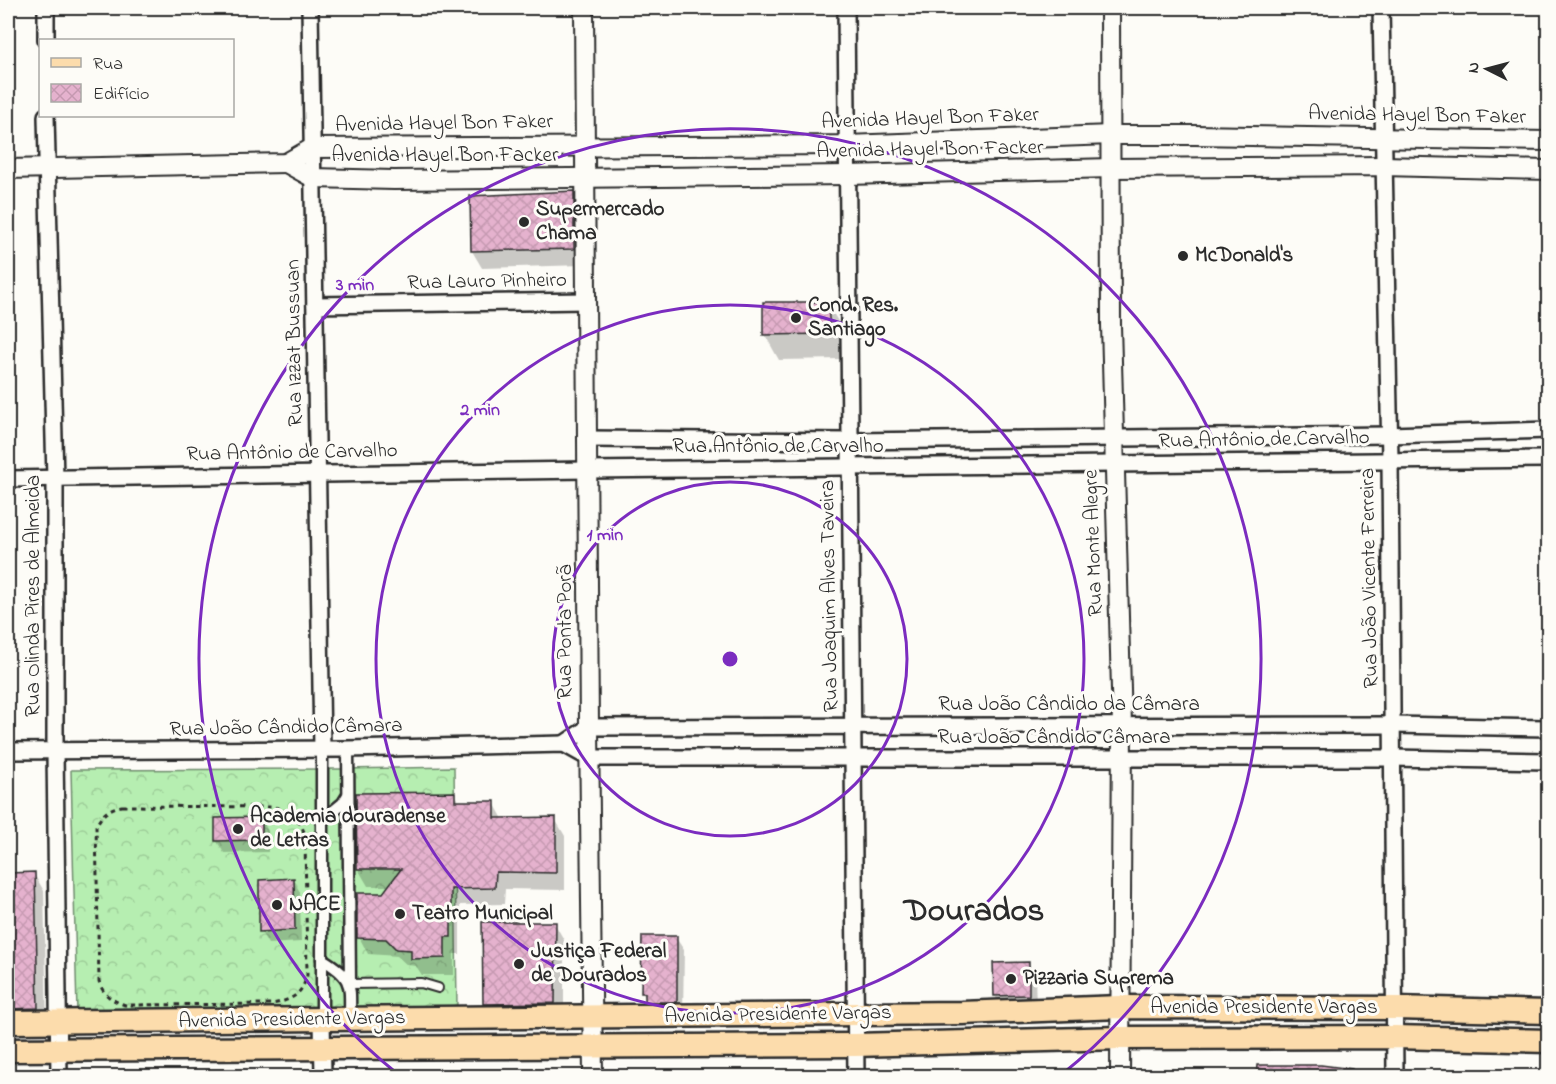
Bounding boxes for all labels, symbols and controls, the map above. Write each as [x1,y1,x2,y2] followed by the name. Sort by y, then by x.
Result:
[39,39,234,117] legend
[1457,39,1517,99] north arrow
[93,52,123,78] text: Rua
[1462,61,1487,74] text: N
[93,82,149,108] text: Edifício
[1308,99,1527,135] street label: Avenida Hayel Bon Faker
[821,100,1040,140] street label: Avenida Hayel Bon Faker
[335,107,554,143] street label: Avenida Hayel Bon Faker
[816,133,1044,169] street label: Avenida Hayel Bon Facker
[331,141,559,173] street label: Avenida Hayel Bon Facker
[536,195,664,249] place label: Supermercado Chama
[517,215,531,229] marker: Supermercado Chama
[1195,241,1294,271] place label: McDonald's
[1176,249,1190,263] marker: McDonald's
[279,259,311,427] street label: Rua Izzat Bussuan
[407,266,567,298] street label: Rua Lauro Pinheiro
[335,273,374,299] text: 3 min
[808,291,899,347] place label: Cond. Res. Santiago
[789,311,803,325] marker: Cond. Res. Santiago
[459,398,500,424] text: 2 min
[1158,423,1370,457] street label: Rua Antônio de Carvalho
[672,432,884,462] street label: Rua Antônio de Carvalho
[186,436,398,470] street label: Rua Antônio de Carvalho
[1353,467,1387,689] street label: Rua João Vicente Ferreira
[1076,468,1114,617] street label: Rua Monte Alegre
[19,475,49,717] street label: Rua Olinda Pires de Almeida
[813,480,847,712] street label: Rua Joaquim Alves Taveira
[587,523,623,549] text: 1 min
[551,564,581,699] street label: Rua Ponta Porã
[720,649,740,669] centre of rings
[938,690,1200,720] street label: Rua João Cândido da Câmara
[169,711,403,745] street label: Rua João Cândido Câmara
[937,723,1171,753] street label: Rua João Cândido Câmara
[250,802,446,856] place label: Academia douradense de Letras
[231,822,245,836] marker: Academia douradense de Letras
[902,888,1044,936] district label: Dourados
[289,890,341,920] place label: NACE
[270,898,284,912] marker: NACE
[412,899,553,929] place label: Teatro Municipal
[393,907,407,921] marker: Teatro Municipal
[531,937,667,991] place label: Justiça Federal de Dourados
[512,957,526,971] marker: Justiça Federal de Dourados
[1023,964,1174,994] place label: Pizzaria Suprema
[1004,972,1018,986] marker: Pizzaria Suprema
[1150,993,1378,1025] street label: Avenida Presidente Vargas
[664,998,892,1034] street label: Avenida Presidente Vargas
[178,1003,406,1039] street label: Avenida Presidente Vargas

